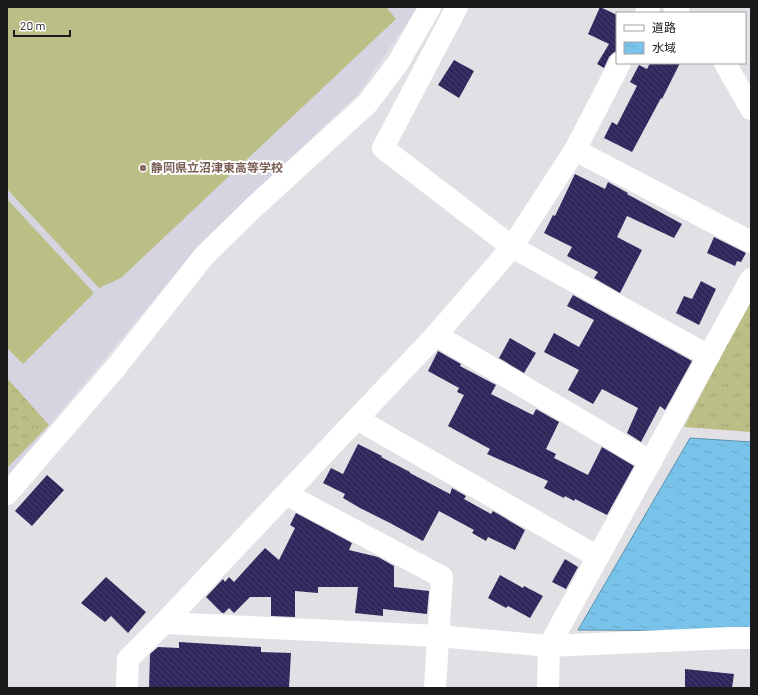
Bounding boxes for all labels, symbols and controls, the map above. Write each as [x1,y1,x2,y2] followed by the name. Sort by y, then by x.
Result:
[14,12,70,38] scale bar
[616,12,746,64] legend
[20,18,46,32] text: 20 m
[652,20,676,34] text: 道路
[652,40,676,54] text: 水域
[151,160,283,174] place label: 静岡県立沼津東高等学校
[138,163,148,173] marker: 静岡県立沼津東高等学校

